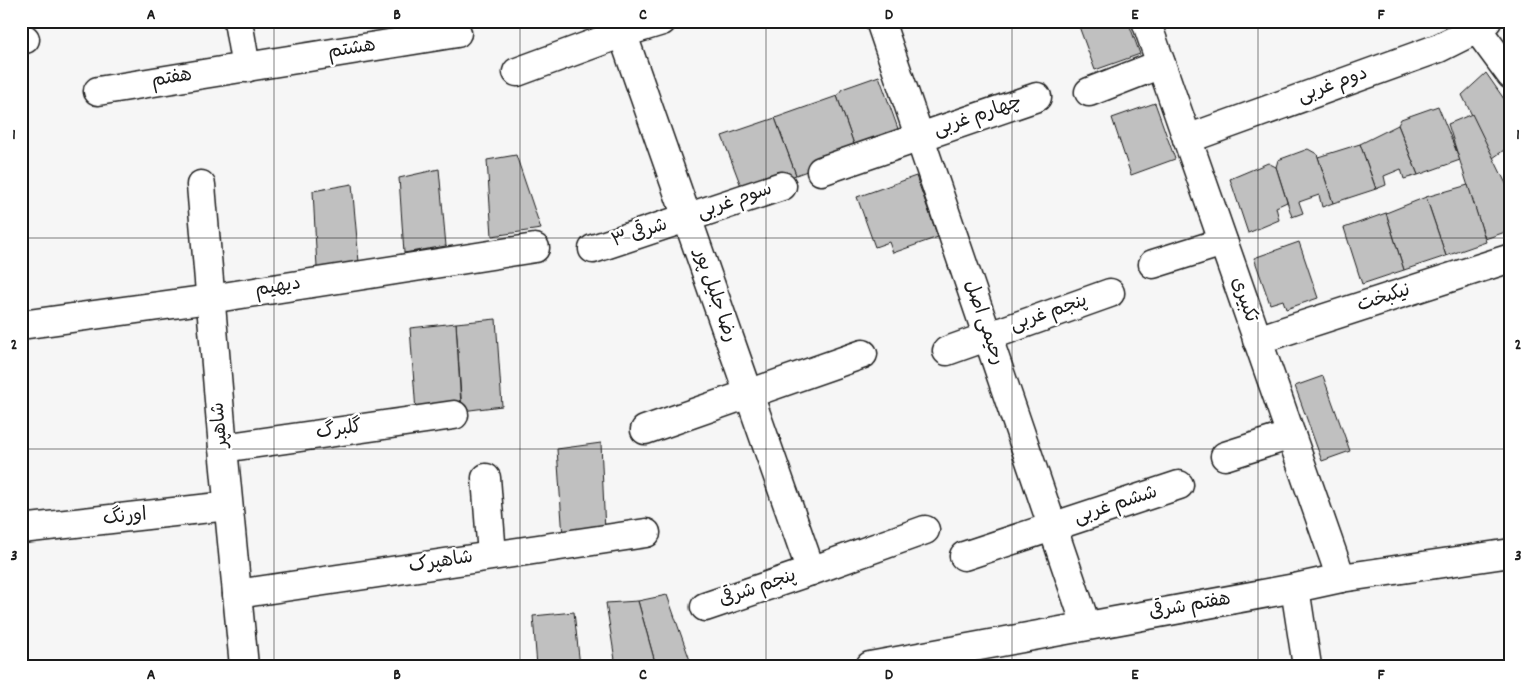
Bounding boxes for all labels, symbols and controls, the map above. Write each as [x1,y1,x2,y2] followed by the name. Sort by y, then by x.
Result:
[147,4,156,27] text: A
[393,4,401,27] text: B
[639,4,647,27] text: C
[885,4,894,27] text: D
[1131,4,1139,27] text: E
[1377,4,1385,27] text: F
[326,33,378,67] street label: هشتم
[1294,61,1372,111] street label: دوم غربی
[150,62,194,96] street label: هفتم
[930,89,1026,145] street label: چهارم غربی
[12,124,16,147] text: 1
[1516,124,1520,147] text: 1
[694,177,776,227] street label: سوم غربی
[608,210,671,256] street label: ۳ شرقی
[685,244,743,346] street label: رضا جلیل پور
[253,271,303,305] street label: دیهیم
[1223,274,1263,327] street label: تکبیری
[956,277,1010,369] street label: رحیمی اصل
[1354,278,1414,320] street label: نیکبخت
[1007,288,1091,340] street label: پنجم غربی
[11,334,18,357] text: 2
[1515,334,1522,357] text: 2
[206,401,237,451] street label: شاهپر
[314,414,364,448] street label: گلبرگ
[1071,480,1161,532] street label: ششم غربی
[102,502,148,534] street label: اورنگ
[10,545,18,568] text: 3
[407,545,475,581] street label: شاهپرک
[1514,545,1522,568] text: 3
[715,561,800,615] street label: پنجم شرقی
[1147,585,1233,627] street label: هفتم شرقی
[147,664,156,687] text: A
[393,664,401,687] text: B
[639,664,647,687] text: C
[885,664,894,687] text: D
[1131,664,1139,687] text: E
[1377,664,1385,687] text: F

